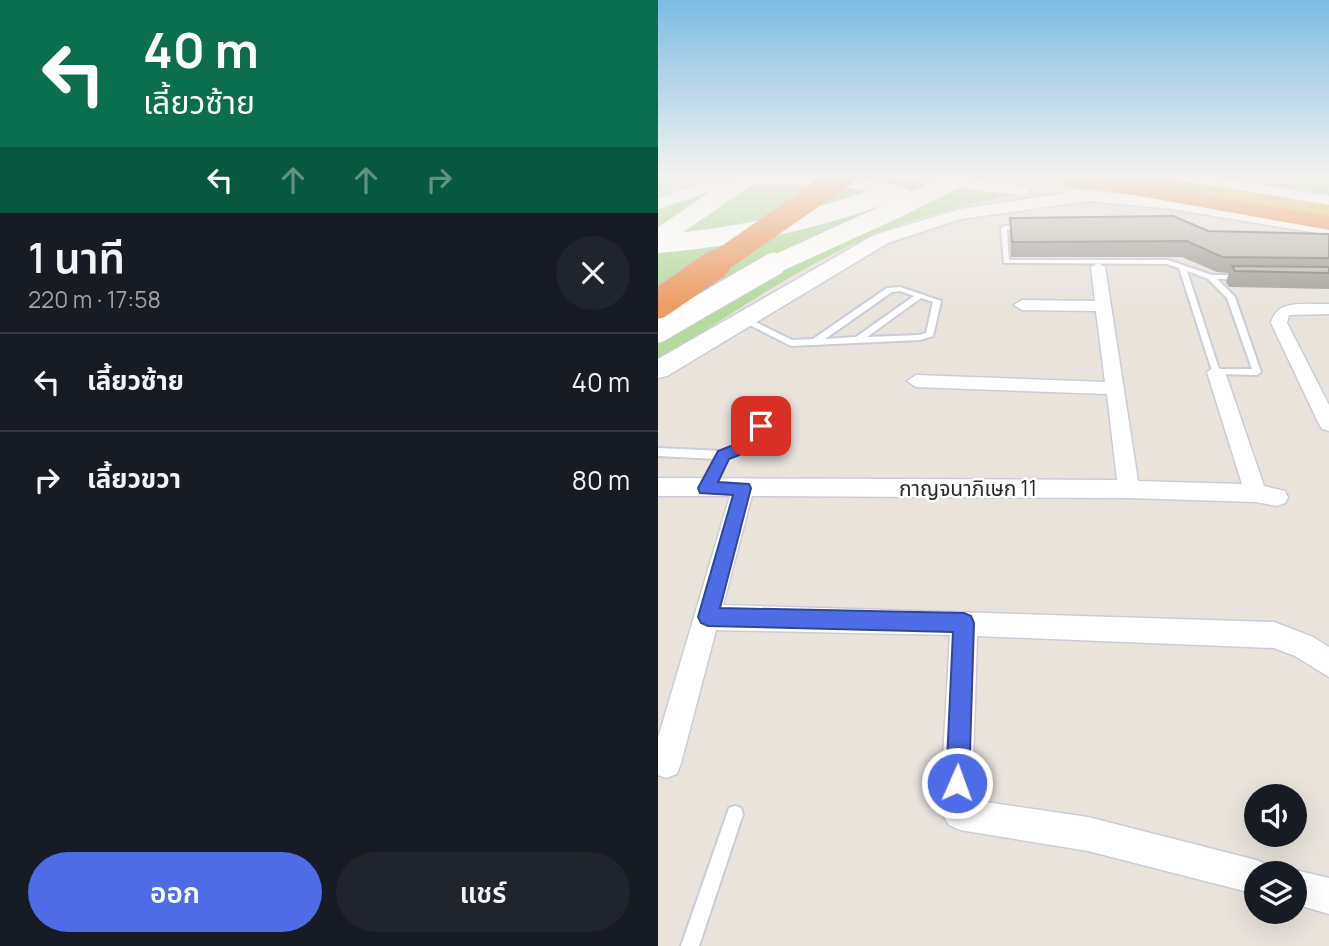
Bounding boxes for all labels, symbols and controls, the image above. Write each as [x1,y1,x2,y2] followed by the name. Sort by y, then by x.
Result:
[143,16,259,83] text: 40 m
[28,28,119,119] icon: left
[143,80,255,124] text: เลี้ยวซ้าย
[201,161,239,199] icon: left
[274,161,312,199] icon: ahead
[347,161,385,199] icon: ahead
[420,161,458,199] icon: right
[28,228,125,286] text: 1 นาที
[556,236,630,310] button: close
[28,283,161,315] text: 220 m · 17:58
[87,362,184,398] text: เลี้ยวซ้าย
[28,363,66,401] icon: left
[572,364,630,400] text: 40 m
[731,396,791,456] pin
[742,407,780,445] icon: arrive
[87,460,181,496] text: เลี้ยวขวา
[28,461,66,499] icon: right
[572,462,630,498] text: 80 m
[899,474,1037,502] street label: กาญจนาภิเษก 11
[920,746,994,820] position arrow
[1244,784,1307,924] map controls
[1244,784,1307,847] button: sound
[28,852,322,932] button: ออก
[336,852,630,932] button: แชร์
[1244,861,1307,924] button: layers

